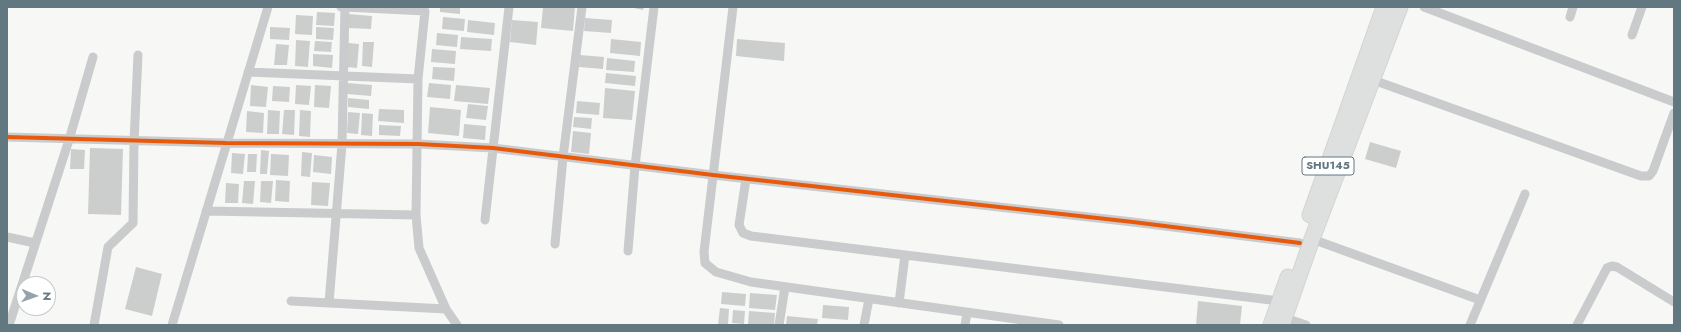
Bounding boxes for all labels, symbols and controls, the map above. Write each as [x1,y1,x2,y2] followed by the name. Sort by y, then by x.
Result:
[1302,157,1354,175] road number: SHU145
[16,276,56,316] north arrow
[39,292,55,301] text: N

